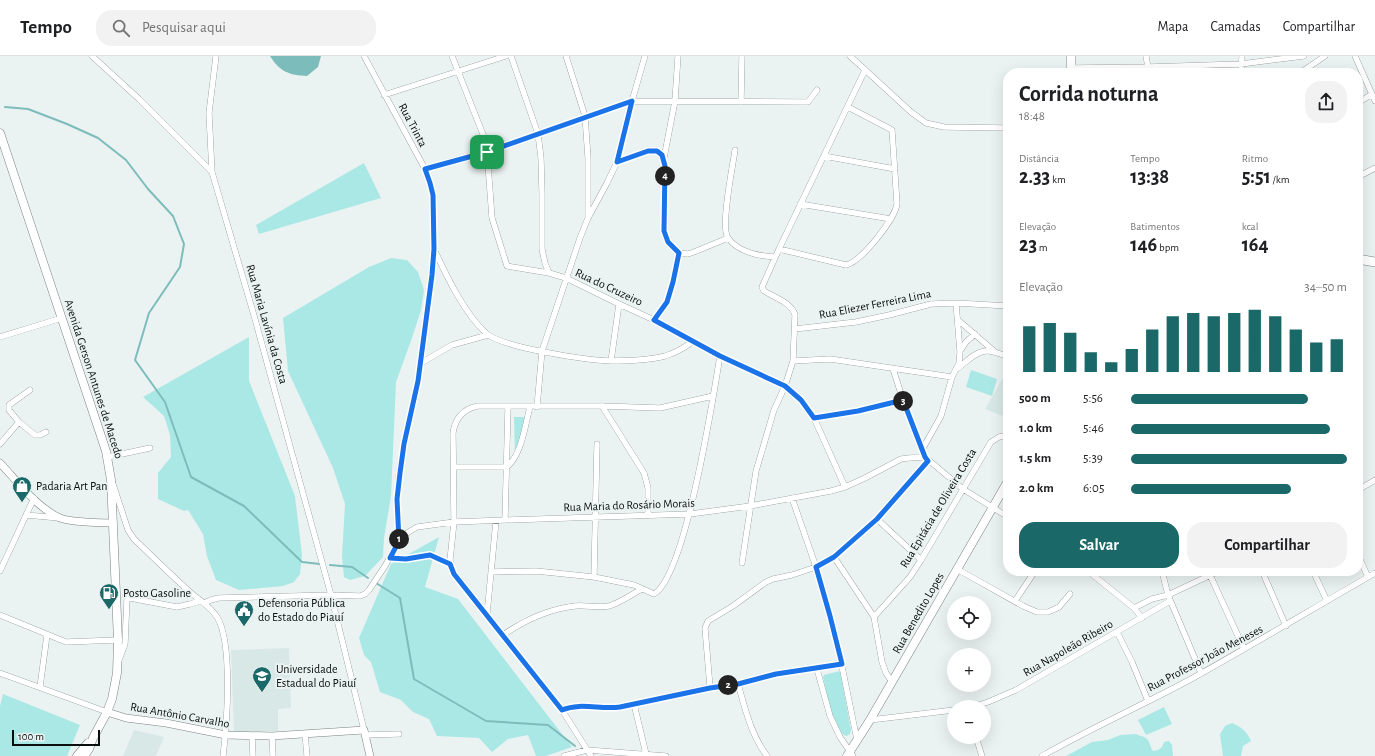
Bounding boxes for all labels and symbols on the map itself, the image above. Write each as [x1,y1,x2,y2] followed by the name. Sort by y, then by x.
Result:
[397,101,430,149] street label: Rua Trinta
[470,135,504,169] pin
[655,166,675,186] pin: 4
[244,263,290,385] street label: Rua Maria Lavínia da Costa
[573,266,645,308] street label: Rua do Cruzeiro
[818,287,933,321] street label: Rua Eliezer Ferreira Lima
[63,298,125,460] street label: Avenida Gerson Antunes de Macedo
[893,391,913,411] pin: 3
[898,446,979,570] street label: Rua Epitácia de Oliveira Costa
[11,475,33,503] shop icon: Padaria Art Pan
[36,480,107,492] place label: Padaria Art Pan
[563,497,695,513] street label: Rua Maria do Rosário Morais
[389,529,409,549] pin: 1
[890,571,946,655] street label: Rua Benedito Lopes
[98,582,120,610] fuel station icon: Posto Gasoline
[123,587,191,599] place label: Posto Gasoline
[258,597,346,623] place label: Defensoria Pública do Estado do Piauí
[233,599,255,627] public building icon: Defensoria Pública do Estado do Piauí
[1021,617,1115,679] street label: Rua Napoleão Ribeiro
[1145,622,1265,694] street label: Rua Professor João Meneses
[276,663,356,689] place label: Universidade Estadual do Piauí
[251,665,273,693] school or university icon: Universidade Estadual do Piauí
[718,675,738,695] pin: 2
[129,700,231,730] street label: Rua Antônio Carvalho
[12,728,100,747] scale bar

